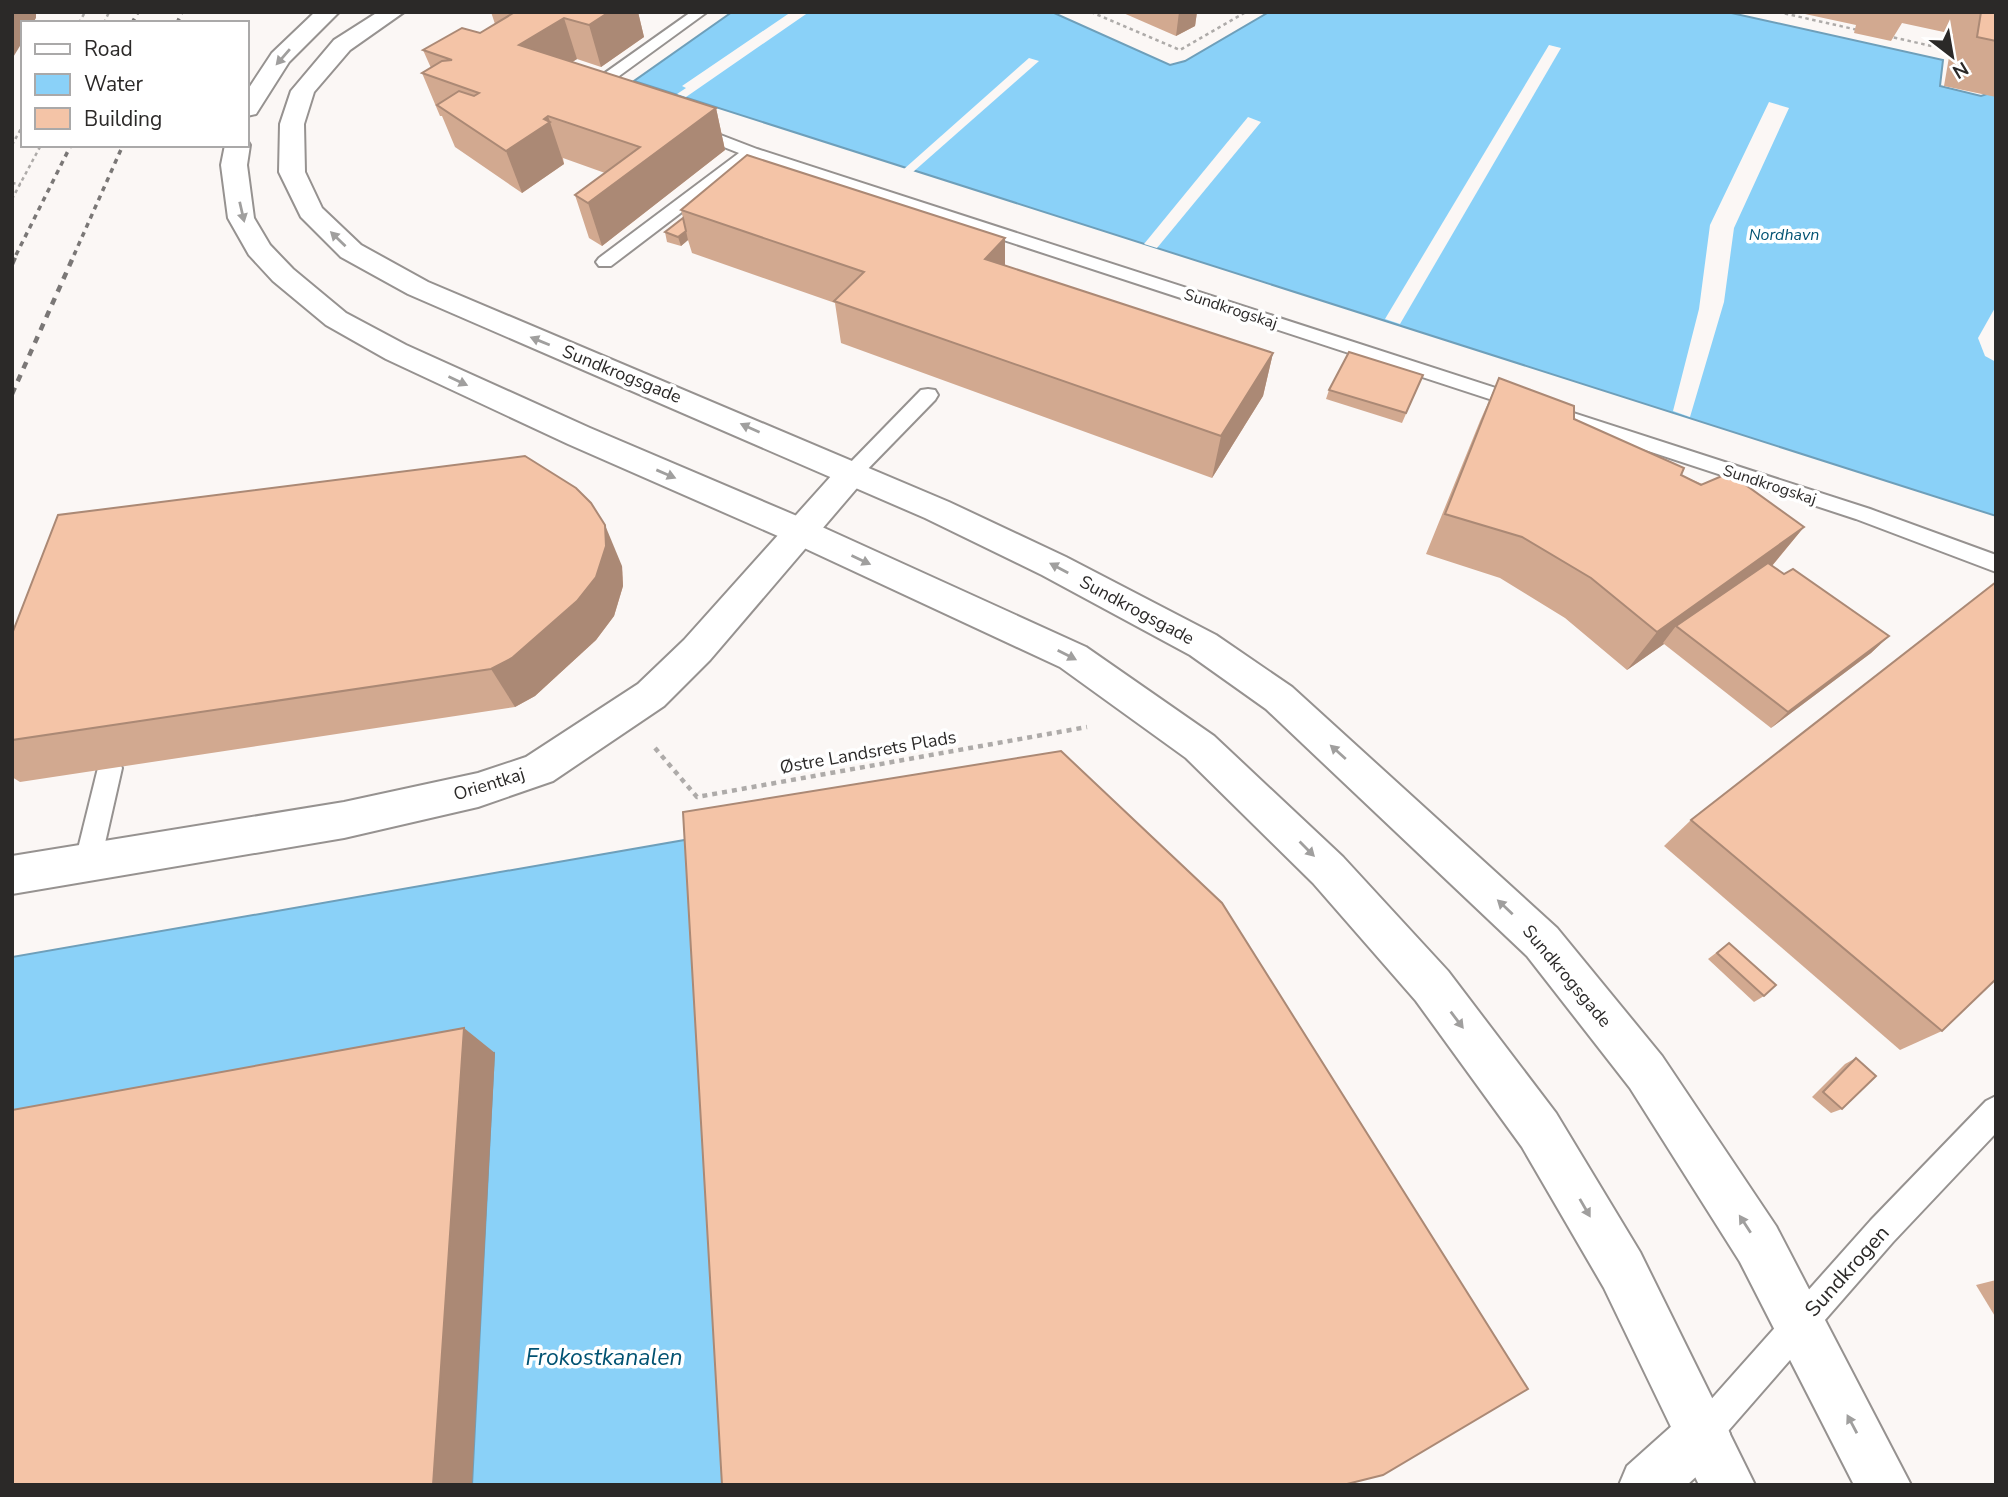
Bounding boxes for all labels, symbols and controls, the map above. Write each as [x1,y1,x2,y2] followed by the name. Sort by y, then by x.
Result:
[21,21,248,147] legend
[1917,21,1987,91] north arrow
[84,35,133,63] text: Road
[275,48,291,66] one-way arrow
[1947,55,1973,85] text: N
[84,70,143,98] text: Water
[84,105,162,133] text: Building
[236,202,247,224] one-way arrow
[1749,224,1819,246] water label: Nordhavn
[330,230,347,247] one-way arrow
[1181,283,1280,334] street label: Sundkrogskaj
[530,335,551,346] one-way arrow
[559,339,685,409] street label: Sundkrogsgade
[448,375,468,387] one-way arrow
[740,422,761,433] one-way arrow
[1720,459,1819,510] street label: Sundkrogskaj
[655,469,676,480] one-way arrow
[851,554,871,565] one-way arrow
[1048,563,1068,575] one-way arrow
[1075,570,1199,650] street label: Sundkrogsgade
[1057,649,1077,661] one-way arrow
[778,725,958,779] street label: Østre Landsrets Plads
[1329,744,1347,760] one-way arrow
[450,762,528,806] street label: Orientkaj
[1298,841,1315,857] one-way arrow
[1497,899,1514,915] one-way arrow
[1517,920,1617,1032] street label: Sundkrogsgade
[1450,1011,1464,1029] one-way arrow
[1579,1198,1591,1217] one-way arrow
[1738,1214,1751,1234] one-way arrow
[1799,1219,1895,1323] street label: Sundkrogen
[525,1342,683,1373] water label: Frokostkanalen
[1847,1414,1858,1434] one-way arrow

